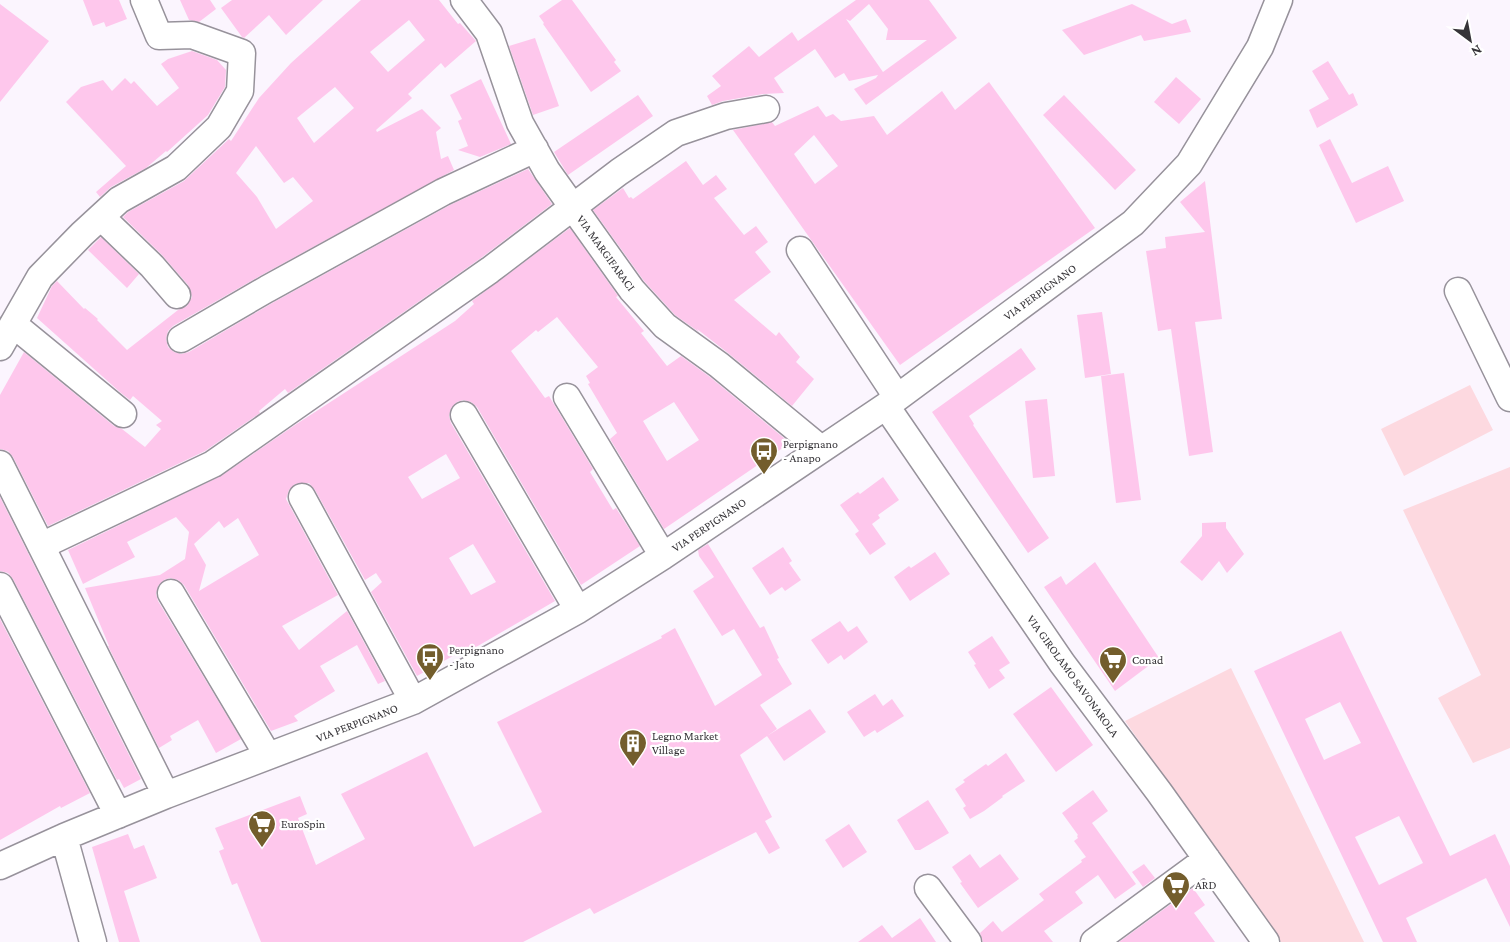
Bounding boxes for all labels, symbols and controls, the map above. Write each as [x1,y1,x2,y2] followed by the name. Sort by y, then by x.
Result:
[1445,15,1495,65] north arrow
[1468,42,1485,61] text: N
[574,212,638,294] street label: VIA MARGIFARACI
[1001,261,1079,323] street label: VIA PERPIGNANO
[749,436,779,475] bus stop icon: Perpignano - Anapo
[783,437,838,465] place label: Perpignano - Anapo
[669,495,749,555] street label: VIA PERPIGNANO
[1024,612,1122,740] street label: VIA GIROLAMO SAVONAROLA
[415,642,445,681] bus stop icon: Perpignano - Jato
[449,643,504,671] place label: Perpignano - Jato
[1098,645,1128,684] supermarket icon: Conad
[1132,653,1164,667] place label: Conad
[314,701,400,745] street label: VIA PERPIGNANO
[618,728,648,767] building icon: Legno Market Village
[652,729,719,757] place label: Legno Market Village
[247,809,277,848] supermarket icon: EuroSpin
[281,817,326,831] place label: EuroSpin
[1161,870,1191,909] supermarket icon: ARD
[1195,878,1216,892] place label: ARD

